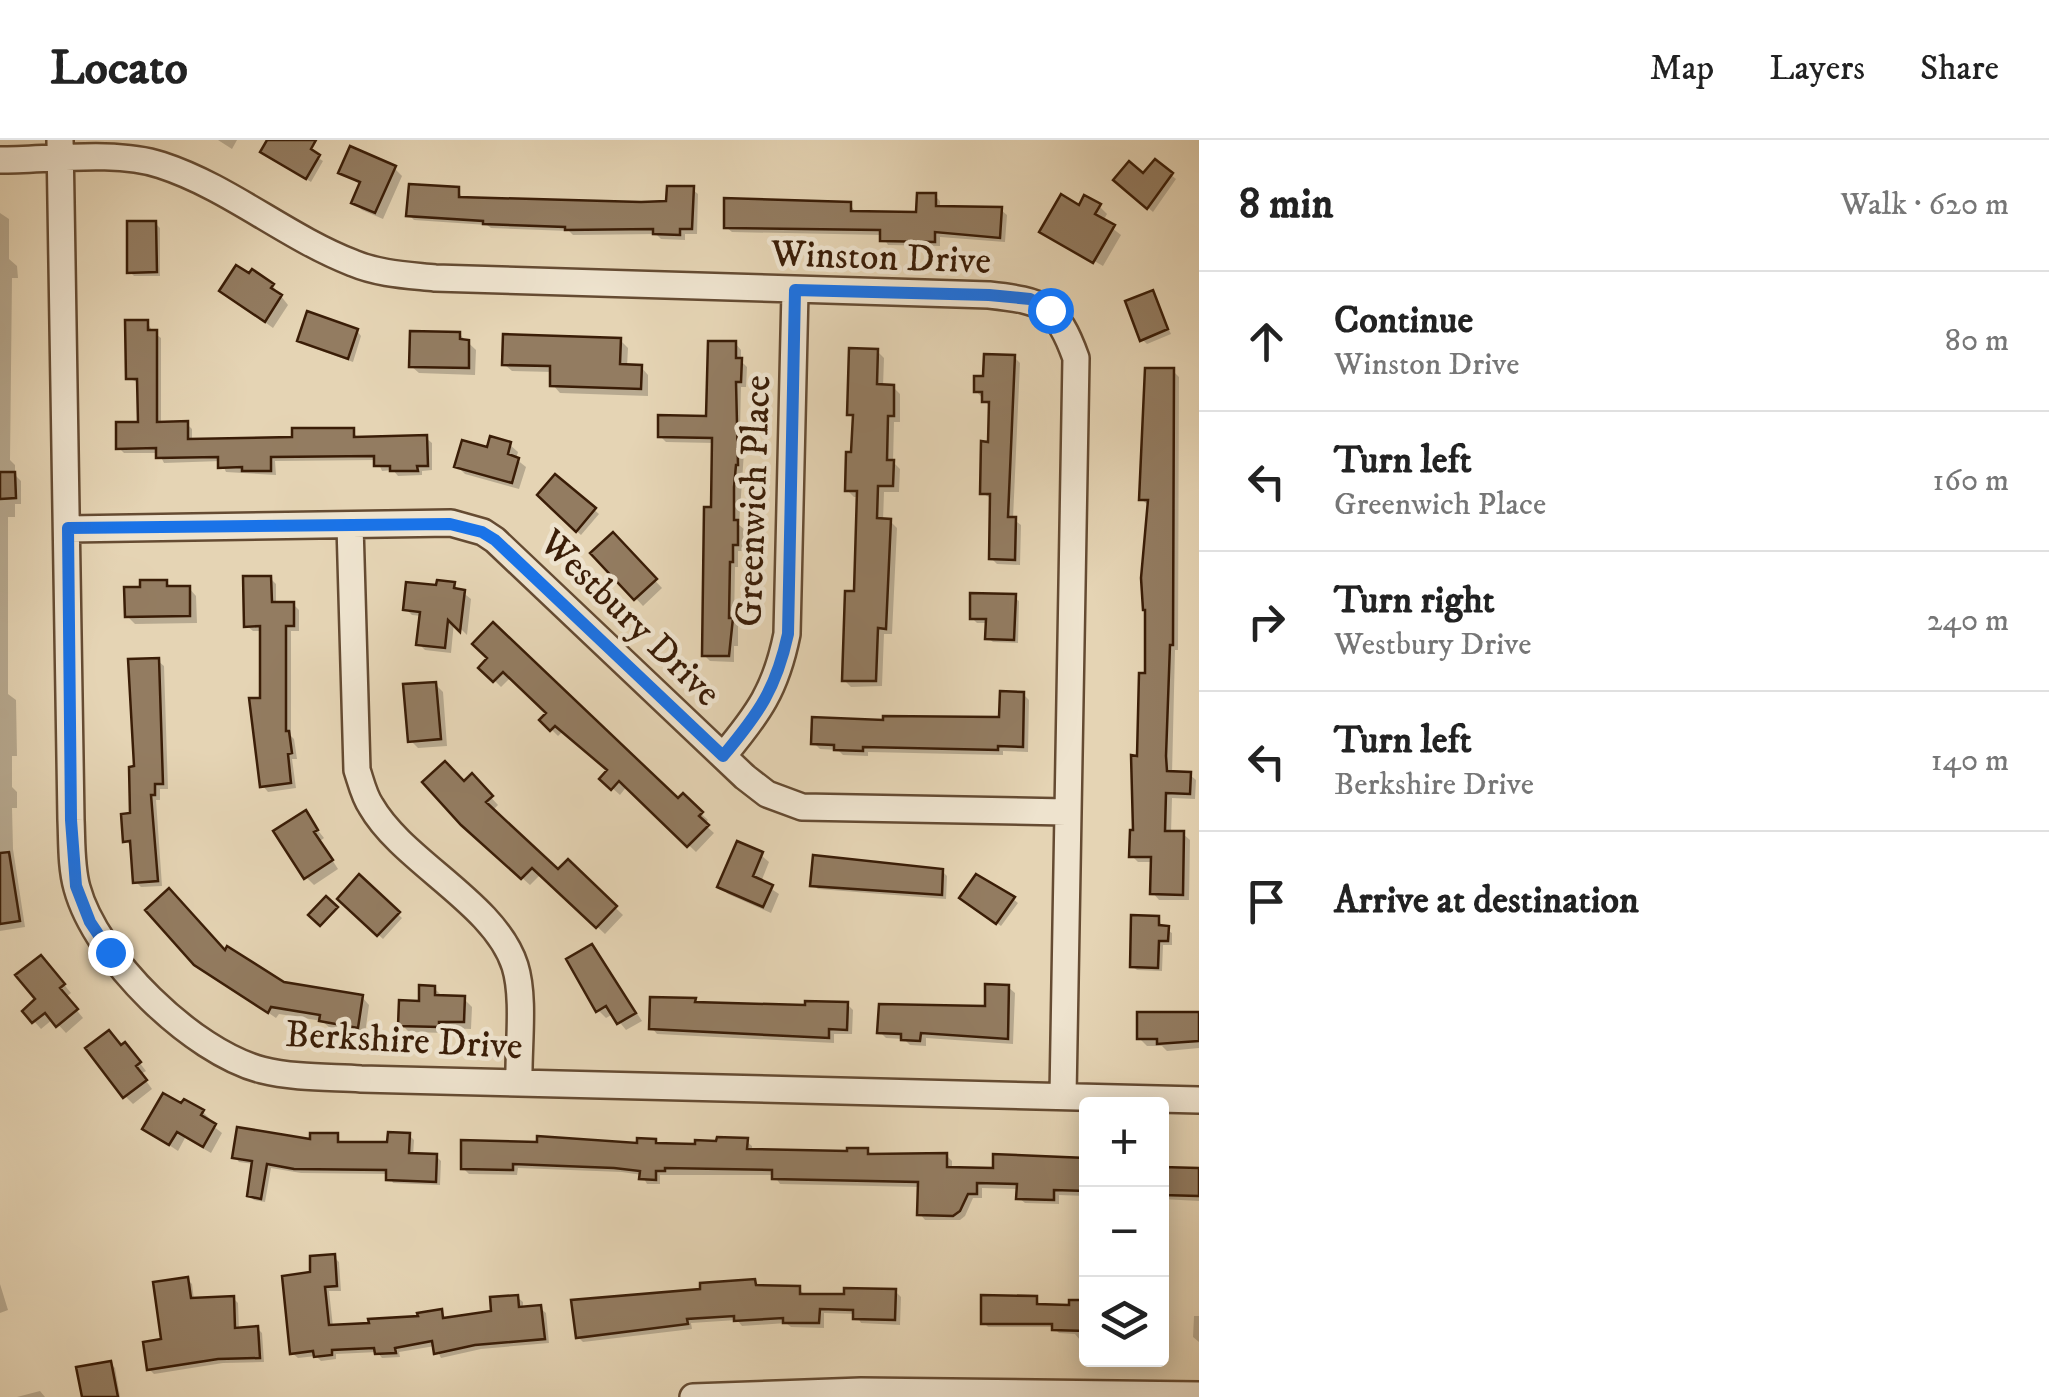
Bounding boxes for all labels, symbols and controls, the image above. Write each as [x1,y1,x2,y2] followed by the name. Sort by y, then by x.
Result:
[50,39,188,99] text: Locato
[1650,47,1714,91] text: Map
[1769,47,1865,91] text: Layers
[1920,47,1999,91] text: Share
[1239,179,1333,231] text: 8 min
[1841,185,2009,225] text: Walk · 620 m
[769,230,992,286] street label: Winston Drive
[1028,288,1074,334] route start
[1334,297,1473,345] text: Continue
[1239,314,1294,369] icon: ahead
[1945,321,2009,361] text: 80 m
[1334,345,1520,385] text: Winston Drive
[726,374,782,628] street label: Greenwich Place
[1334,437,1472,485] text: Turn left
[1239,454,1294,509] icon: left
[1933,461,2009,501] text: 160 m
[1334,485,1546,525] text: Greenwich Place
[528,519,731,717] street label: Westbury Drive
[1334,577,1495,625] text: Turn right
[1239,594,1294,649] icon: right
[1927,601,2009,641] text: 240 m
[1334,625,1532,665] text: Westbury Drive
[1334,717,1472,765] text: Turn left
[1239,734,1294,789] icon: left
[1931,741,2009,781] text: 140 m
[1334,765,1534,805] text: Berkshire Drive
[1239,874,1294,929] icon: arrive
[1334,877,1639,925] text: Arrive at destination
[88,930,134,976] route end
[284,1011,524,1071] street label: Berkshire Drive
[1079,1097,1169,1367] map controls
[1079,1097,1169,1187] button: +
[1079,1187,1169,1277] button: −
[1079,1277,1169,1367] button: layers

